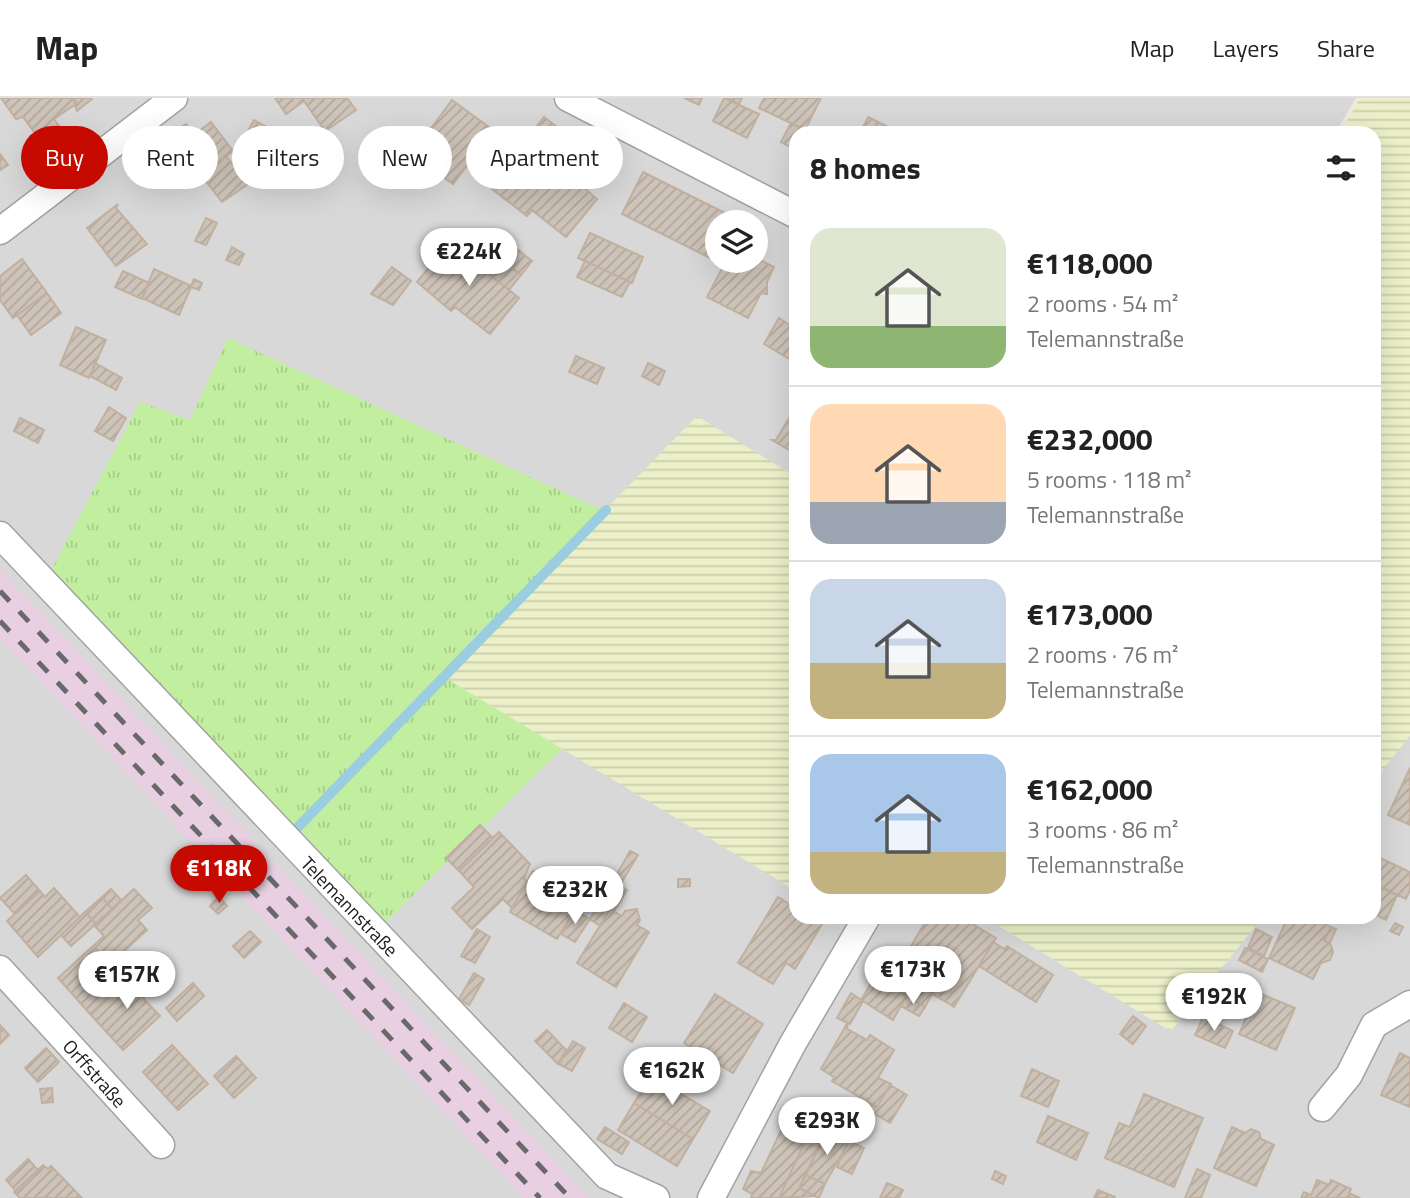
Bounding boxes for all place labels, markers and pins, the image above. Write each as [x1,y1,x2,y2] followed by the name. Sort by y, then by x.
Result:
[420,228,518,288] pin: €224K
[170,846,268,905] pin: €118K
[526,866,624,926] pin: €232K
[864,946,962,1006] pin: €173K
[78,951,176,1011] pin: €157K
[1165,974,1263,1033] pin: €192K
[623,1048,721,1107] pin: €162K
[778,1098,876,1157] pin: €293K

